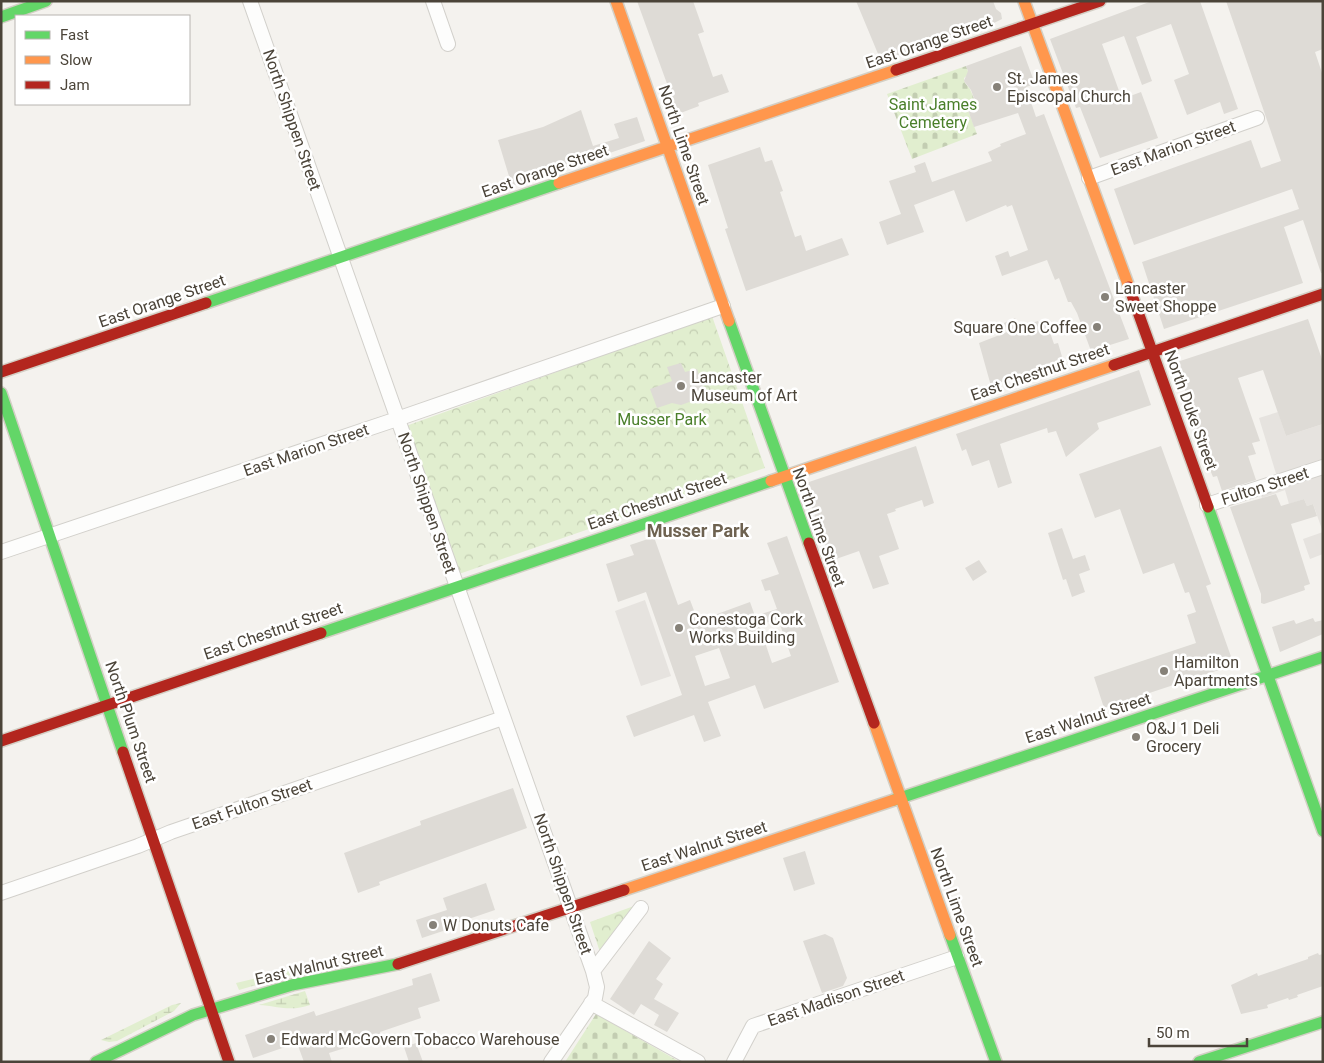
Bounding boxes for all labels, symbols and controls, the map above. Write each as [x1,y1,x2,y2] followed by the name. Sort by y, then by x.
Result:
[863,11,995,73] street label: East Orange Street
[15,15,190,105] legend
[60,26,89,44] text: Fast
[259,47,325,193] street label: North Shippen Street
[60,51,92,69] text: Slow
[1007,69,1131,106] place label: St. James Episcopal Church
[60,76,90,94] text: Jam
[991,81,1003,93] marker: St. James Episcopal Church
[655,83,713,207] street label: North Lime Street
[889,95,977,132] park label: Saint James Cemetery
[1108,117,1238,179] street label: East Marion Street
[479,140,611,202] street label: East Orange Street
[96,270,228,332] street label: East Orange Street
[1115,279,1217,316] place label: Lancaster Sweet Shoppe
[1099,291,1111,303] marker: Lancaster Sweet Shoppe
[953,318,1087,337] place label: Square One Coffee
[1091,321,1103,333] marker: Square One Coffee
[968,339,1112,405] street label: East Chestnut Street
[1160,347,1222,473] street label: North Duke Street
[691,368,798,405] place label: Lancaster Museum of Art
[675,380,687,392] marker: Lancaster Museum of Art
[617,410,708,429] park label: Musser Park
[241,420,371,480] street label: East Marion Street
[394,430,460,576] street label: North Shippen Street
[1219,463,1311,509] street label: Fulton Street
[789,465,849,589] street label: North Lime Street
[585,468,729,534] street label: East Chestnut Street
[647,520,750,541] district label: Musser Park
[201,598,345,664] street label: East Chestnut Street
[689,610,804,647] place label: Conestoga Cork Works Building
[673,622,685,634] marker: Conestoga Cork Works Building
[1174,653,1258,690] place label: Hamilton Apartments
[101,659,161,785] street label: North Plum Street
[1158,665,1170,677] marker: Hamilton Apartments
[1023,689,1153,747] street label: East Walnut Street
[1146,719,1219,756] place label: O&J 1 Deli Grocery
[1130,731,1142,743] marker: O&J 1 Deli Grocery
[189,775,315,833] street label: East Fulton Street
[530,811,596,957] street label: North Shippen Street
[639,817,769,875] street label: East Walnut Street
[927,845,987,969] street label: North Lime Street
[443,916,549,935] place label: W Donuts Cafe
[427,919,439,931] marker: W Donuts Cafe
[253,941,385,989] street label: East Walnut Street
[765,966,907,1030] street label: East Madison Street
[1149,1016,1246,1048] scale bar
[1156,1024,1190,1042] text: 50 m
[281,1030,560,1049] place label: Edward McGovern Tobacco Warehouse
[265,1033,277,1045] marker: Edward McGovern Tobacco Warehouse

